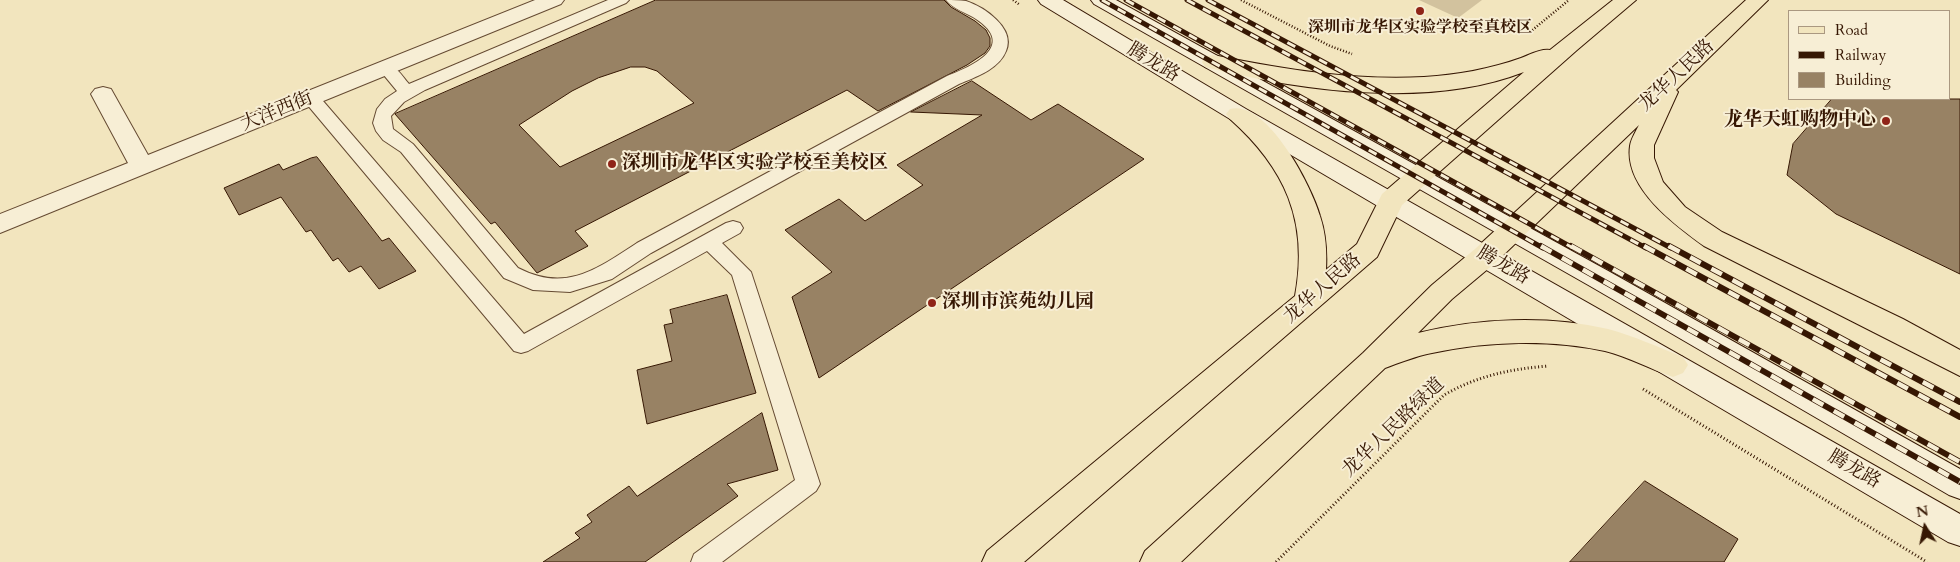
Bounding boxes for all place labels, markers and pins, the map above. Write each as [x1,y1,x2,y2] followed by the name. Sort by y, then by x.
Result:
[1414,5,1426,17] marker: 深圳市龙华区实验学校至真校区
[1308,18,1532,38] place label: 深圳市龙华区实验学校至真校区
[1724,110,1876,132] place label: 龙华天虹购物中心
[1880,115,1892,127] marker: 龙华天虹购物中心
[622,153,888,175] place label: 深圳市龙华区实验学校至美校区
[606,158,618,170] marker: 深圳市龙华区实验学校至美校区
[942,292,1094,314] place label: 深圳市滨苑幼儿园
[926,297,938,309] marker: 深圳市滨苑幼儿园

